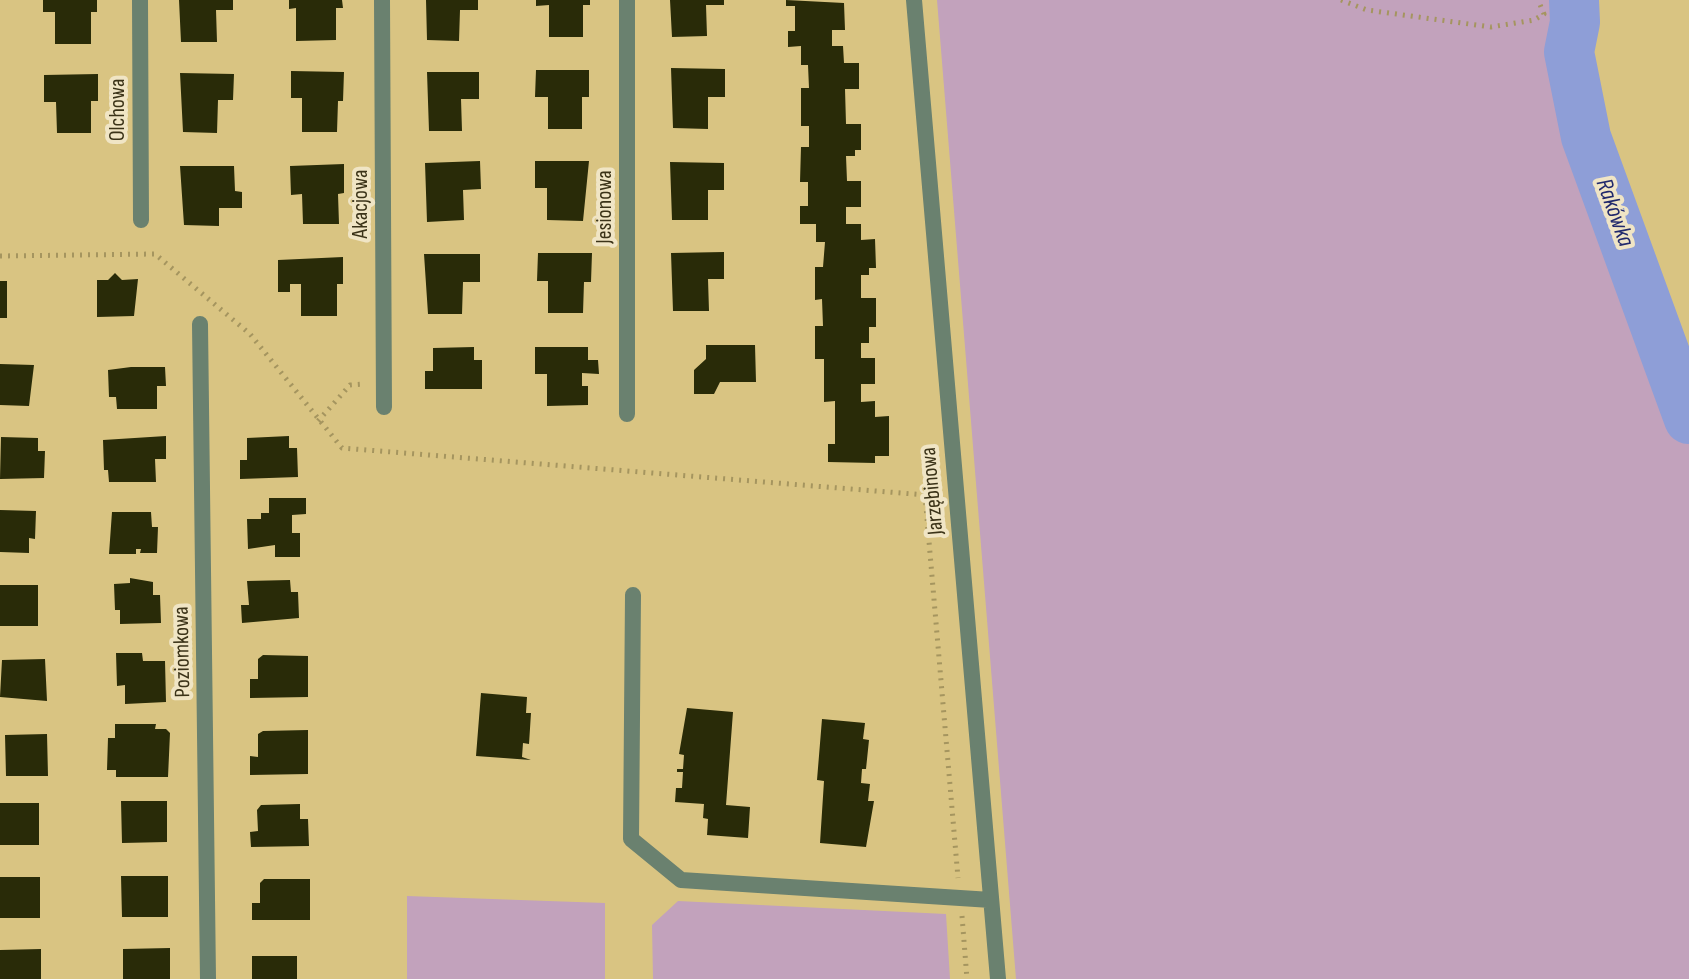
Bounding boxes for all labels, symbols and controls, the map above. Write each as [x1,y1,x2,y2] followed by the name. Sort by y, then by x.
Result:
[105,79,131,141] street label: Olchowa
[348,170,374,238] street label: Akacjowa
[592,170,618,244] street label: Jesionowa
[1588,175,1640,251] water label: Rakówka
[916,446,950,536] street label: Jarzębinowa
[169,606,197,698] street label: Poziomkowa

